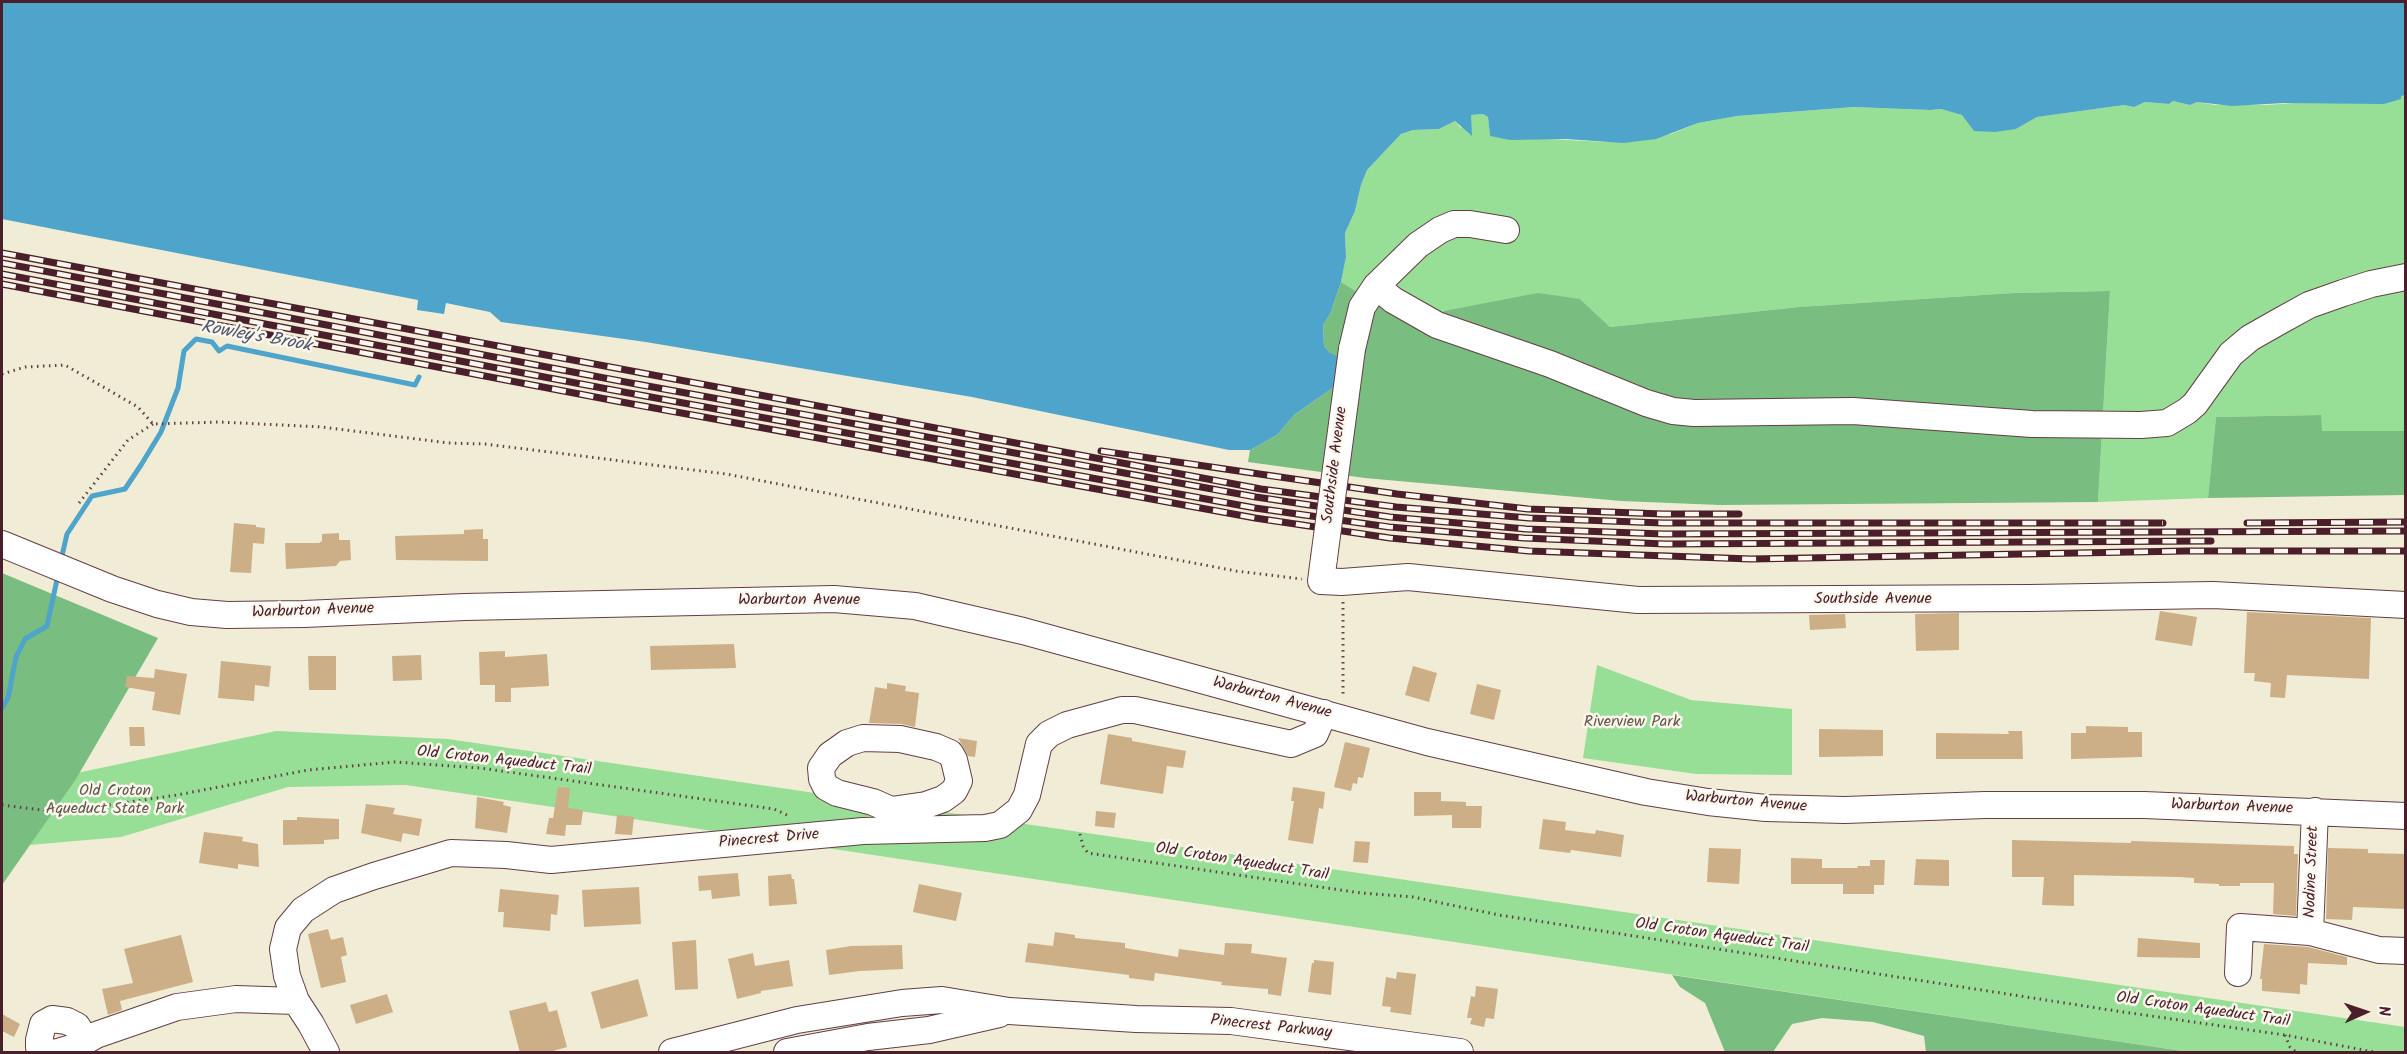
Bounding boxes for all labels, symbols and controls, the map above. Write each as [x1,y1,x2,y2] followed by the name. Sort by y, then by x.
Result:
[199,318,313,358] water label: Rowley's Brook
[1319,406,1353,524] street label: Southside Avenue
[1814,590,1932,610] street label: Southside Avenue
[738,591,860,611] street label: Warburton Avenue
[252,600,374,624] street label: Warburton Avenue
[1211,674,1333,724] street label: Warburton Avenue
[1584,713,1680,733] park label: Riverview Park
[416,743,592,781] street label: Old Croton Aqueduct Trail
[46,782,184,820] park label: Old Croton Aqueduct State Park
[1684,788,1808,818] street label: Warburton Avenue
[2171,796,2293,820] street label: Warburton Avenue
[2302,825,2324,919] street label: Nodine Street
[718,826,820,854] street label: Pinecrest Drive
[1154,840,1330,886] street label: Old Croton Aqueduct Trail
[1634,915,1810,959] street label: Old Croton Aqueduct Trail
[2335,982,2395,1042] north arrow
[2115,989,2291,1033] street label: Old Croton Aqueduct Trail
[2371,1005,2396,1017] text: N
[1209,1012,1333,1044] street label: Pinecrest Parkway

